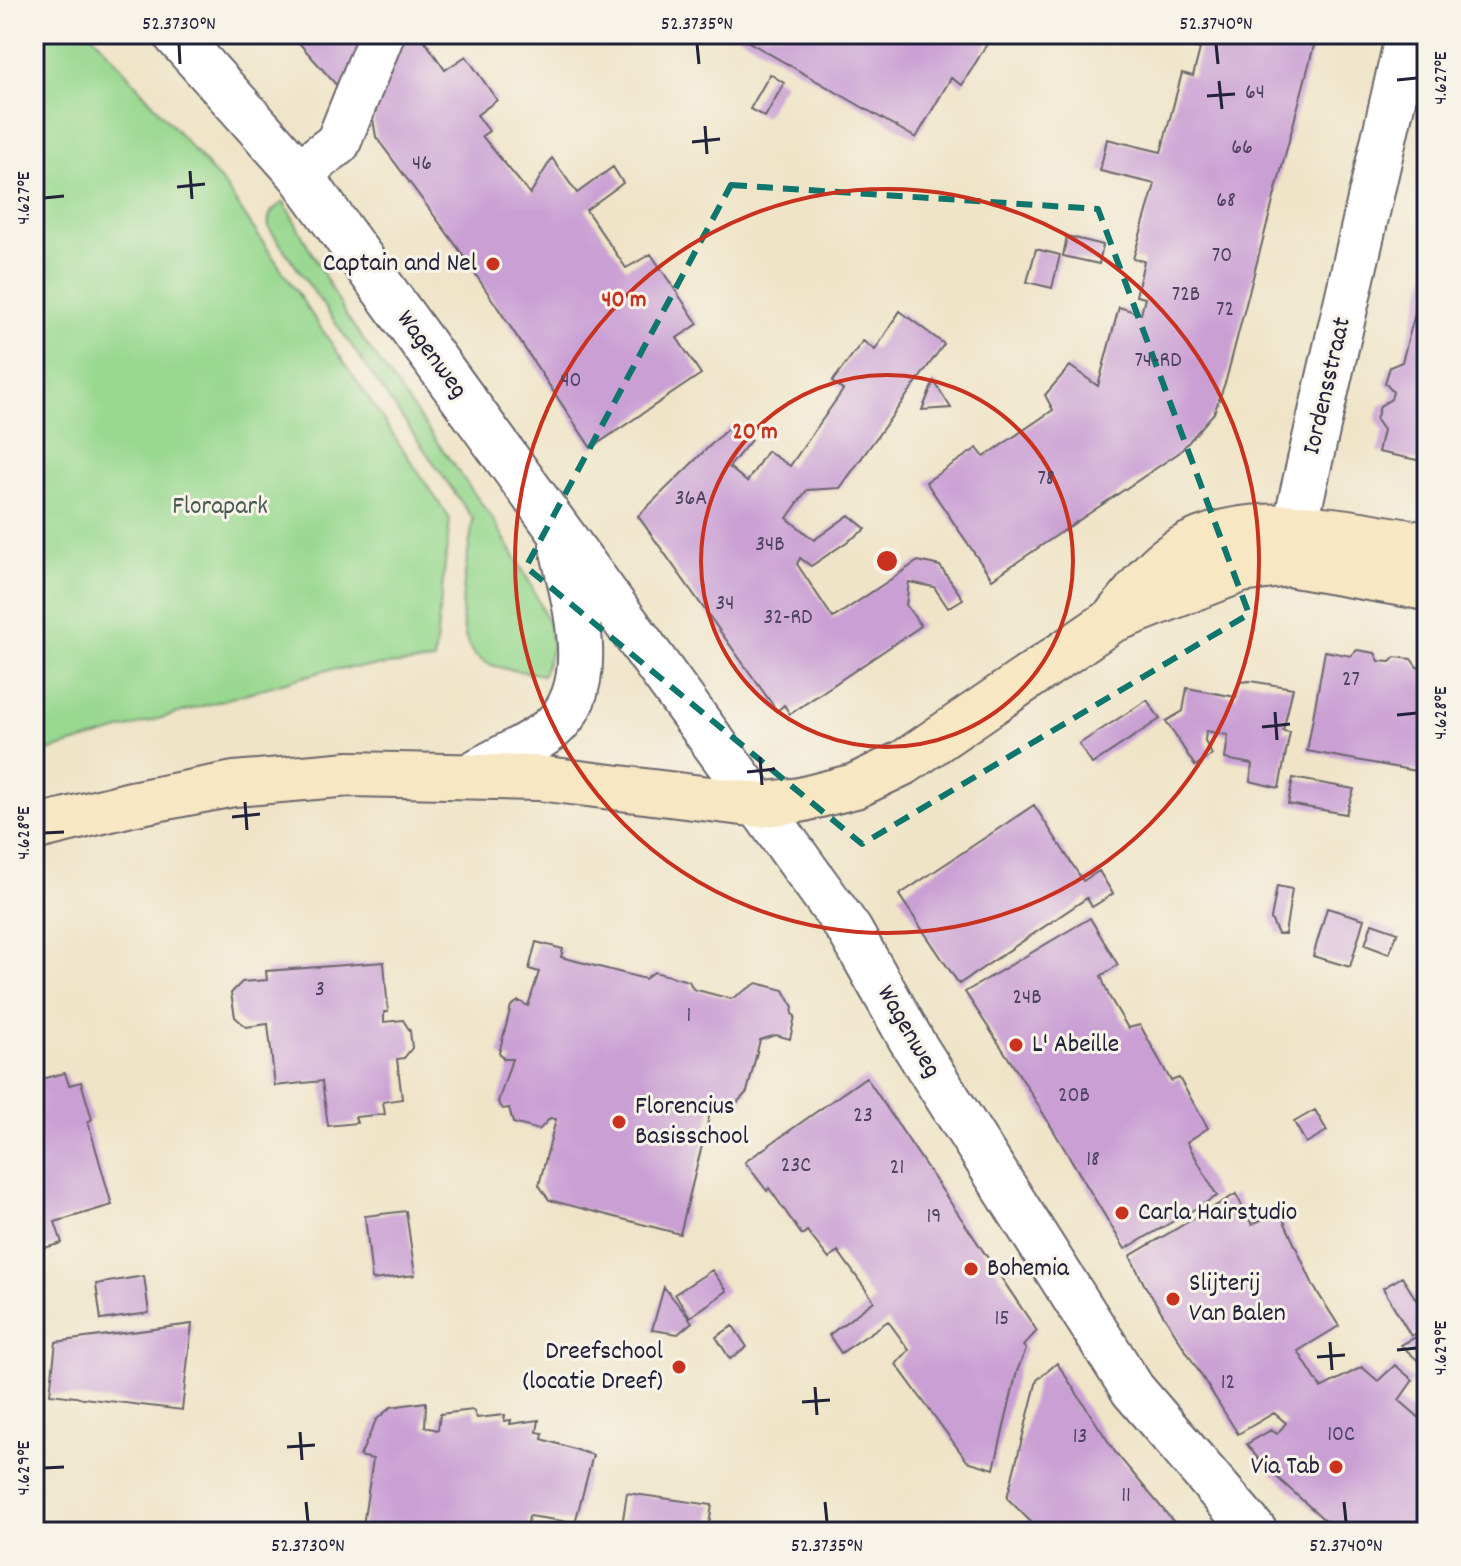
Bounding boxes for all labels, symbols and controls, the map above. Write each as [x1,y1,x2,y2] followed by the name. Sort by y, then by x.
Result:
[142,11,216,39] text: 52.3730°N
[661,11,733,39] text: 52.3735°N
[1179,11,1253,39] text: 52.3740°N
[1428,51,1456,105] text: 4.627°E
[1245,78,1265,109] house number: 64
[1231,133,1253,164] house number: 66
[412,149,432,180] house number: 46
[11,171,39,225] text: 4.627°E
[1216,186,1236,217] house number: 68
[1212,241,1232,272] house number: 70
[323,246,477,283] place label: Captain and Nel
[484,255,502,273] marker: Captain and Nel
[1172,280,1200,311] house number: 72B
[601,284,647,318] text: 40 m
[1216,295,1234,326] house number: 72
[386,303,476,407] street label: Wagenweg
[1294,313,1362,458] street label: Iordensstraat
[1134,346,1182,377] house number: 74-RD
[560,366,582,397] house number: 40
[732,416,778,450] text: 20 m
[1037,464,1055,495] house number: 78
[675,484,707,515] house number: 36A
[172,489,268,526] park label: Florapark
[755,530,785,561] house number: 34B
[873,547,901,575] centre of rings
[716,589,734,620] house number: 34
[764,603,812,634] house number: 32-RD
[1342,665,1360,696] house number: 27
[1428,686,1456,740] text: 4.628°E
[11,806,39,860] text: 4.628°E
[315,975,325,1006] house number: 3
[867,979,949,1085] street label: Wagenweg
[1012,983,1042,1014] house number: 24B
[687,1001,691,1032] house number: 1
[1032,1027,1119,1064] place label: L' Abeille
[1007,1036,1025,1054] marker: L' Abeille
[1058,1081,1090,1112] house number: 20B
[635,1089,749,1156] place label: Florencius Basisschool
[853,1101,873,1132] house number: 23
[610,1113,628,1131] marker: Florencius Basisschool
[1086,1145,1100,1176] house number: 18
[781,1151,811,1182] house number: 23C
[890,1153,904,1184] house number: 21
[1138,1195,1297,1232] place label: Carla Hairstudio
[927,1202,941,1233] house number: 19
[1113,1204,1131,1222] marker: Carla Hairstudio
[987,1251,1070,1288] place label: Bohemia
[962,1260,980,1278] marker: Bohemia
[1189,1266,1286,1333] place label: Slijterij Van Balen
[1164,1290,1182,1308] marker: Slijterij Van Balen
[994,1304,1010,1335] house number: 15
[1428,1321,1456,1375] text: 4.629°E
[523,1334,663,1401] place label: Dreefschool (locatie Dreef)
[670,1358,688,1376] marker: Dreefschool (locatie Dreef)
[1221,1368,1235,1399] house number: 12
[1327,1420,1355,1451] house number: 10C
[1073,1422,1087,1453] house number: 13
[11,1441,39,1495] text: 4.629°E
[1251,1449,1320,1486] place label: Via Tab
[1327,1458,1345,1476] marker: Via Tab
[1121,1481,1131,1512] house number: 11
[271,1533,345,1561] text: 52.3730°N
[791,1533,863,1561] text: 52.3735°N
[1309,1533,1383,1561] text: 52.3740°N

